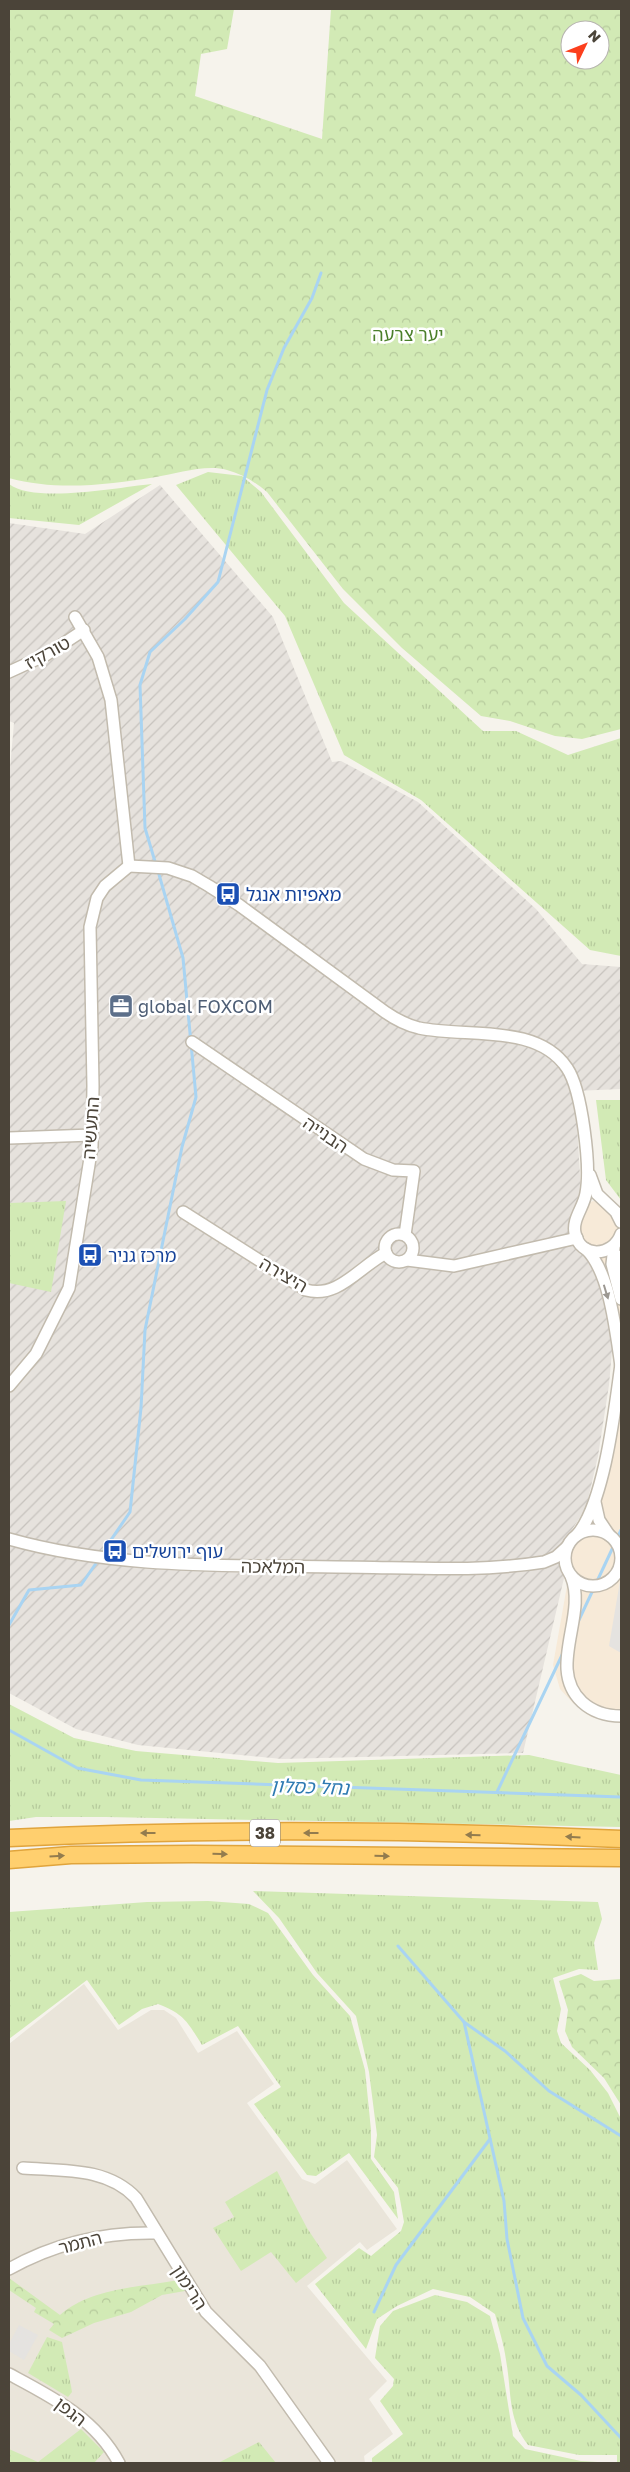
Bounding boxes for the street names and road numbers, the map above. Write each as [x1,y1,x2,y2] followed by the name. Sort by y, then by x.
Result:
[20,631,74,673] street label: טורקיז
[77,1096,103,1160] street label: התעשיה
[299,1111,353,1157] street label: הבנייה
[256,1251,312,1297] street label: היצירה
[241,1554,305,1578] street label: המלאכה
[250,1820,280,1846] road number: 38
[56,2226,104,2258] street label: התמר
[167,2260,213,2314] street label: הרימון
[51,2392,91,2430] street label: הגפן

